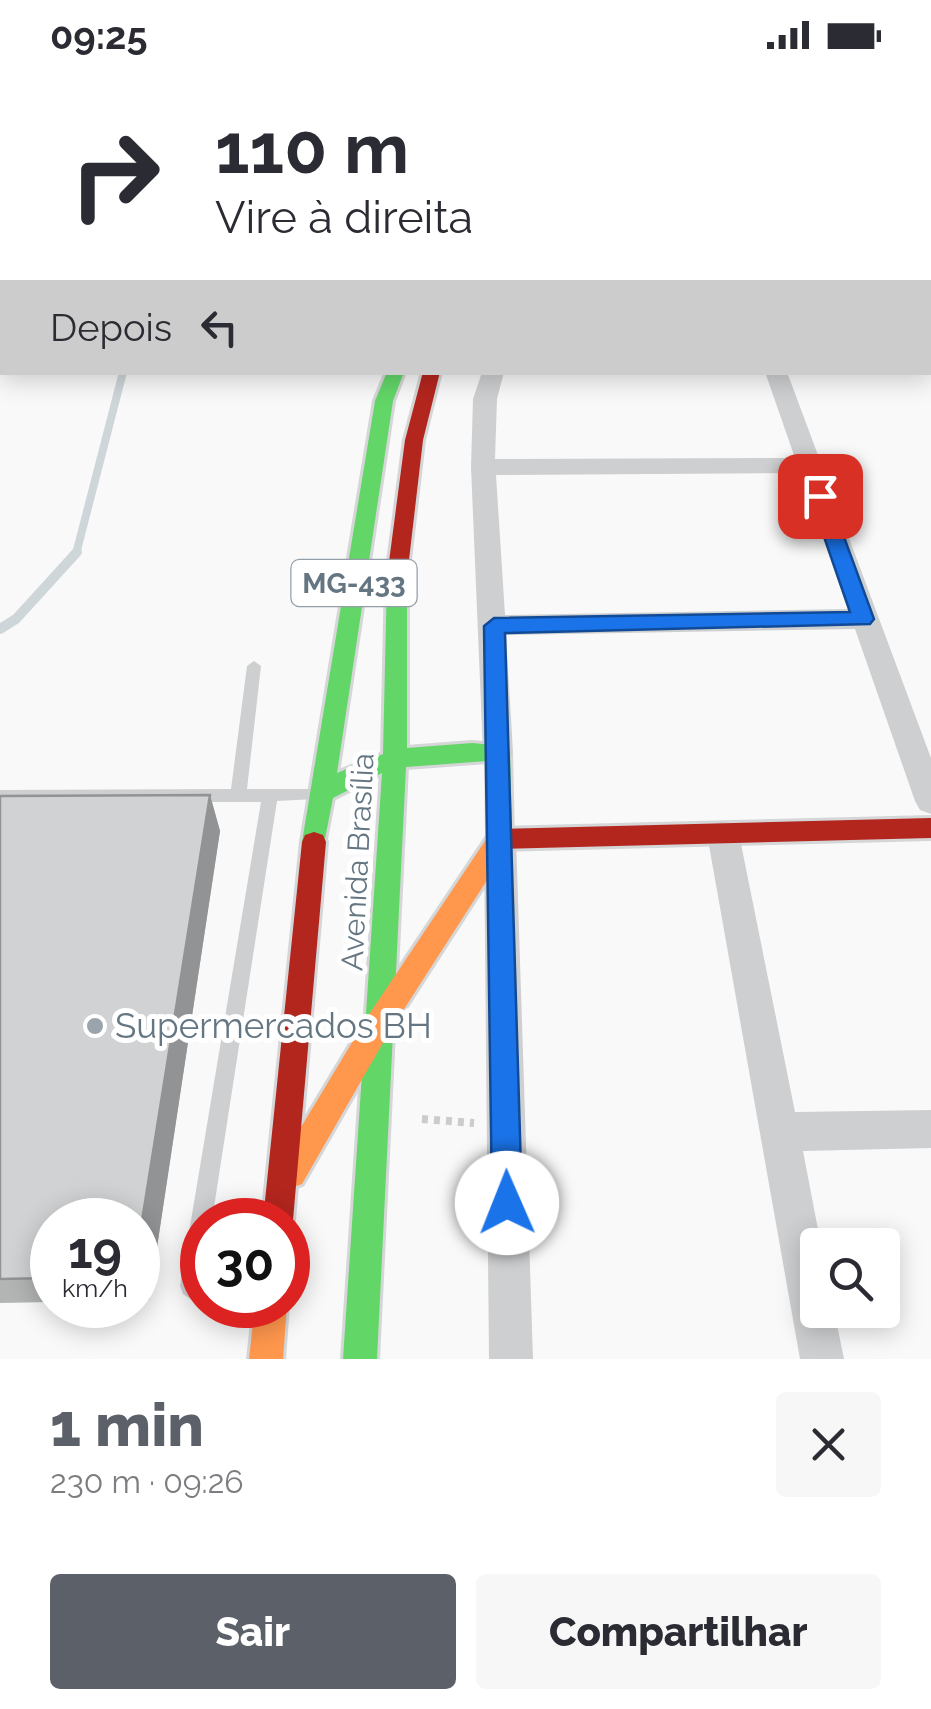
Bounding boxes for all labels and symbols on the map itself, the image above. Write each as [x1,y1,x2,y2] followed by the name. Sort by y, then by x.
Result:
[778,454,863,539] pin
[292,560,416,606] road number: MG-433
[334,752,381,972] street label: Avenida Brasília
[115,1005,432,1046] place label: Supermercados BH
[84,1015,106,1037] marker: Supermercados BH
[455,1151,559,1255] position arrow
[180,1198,310,1328] speed limit sign: 30

